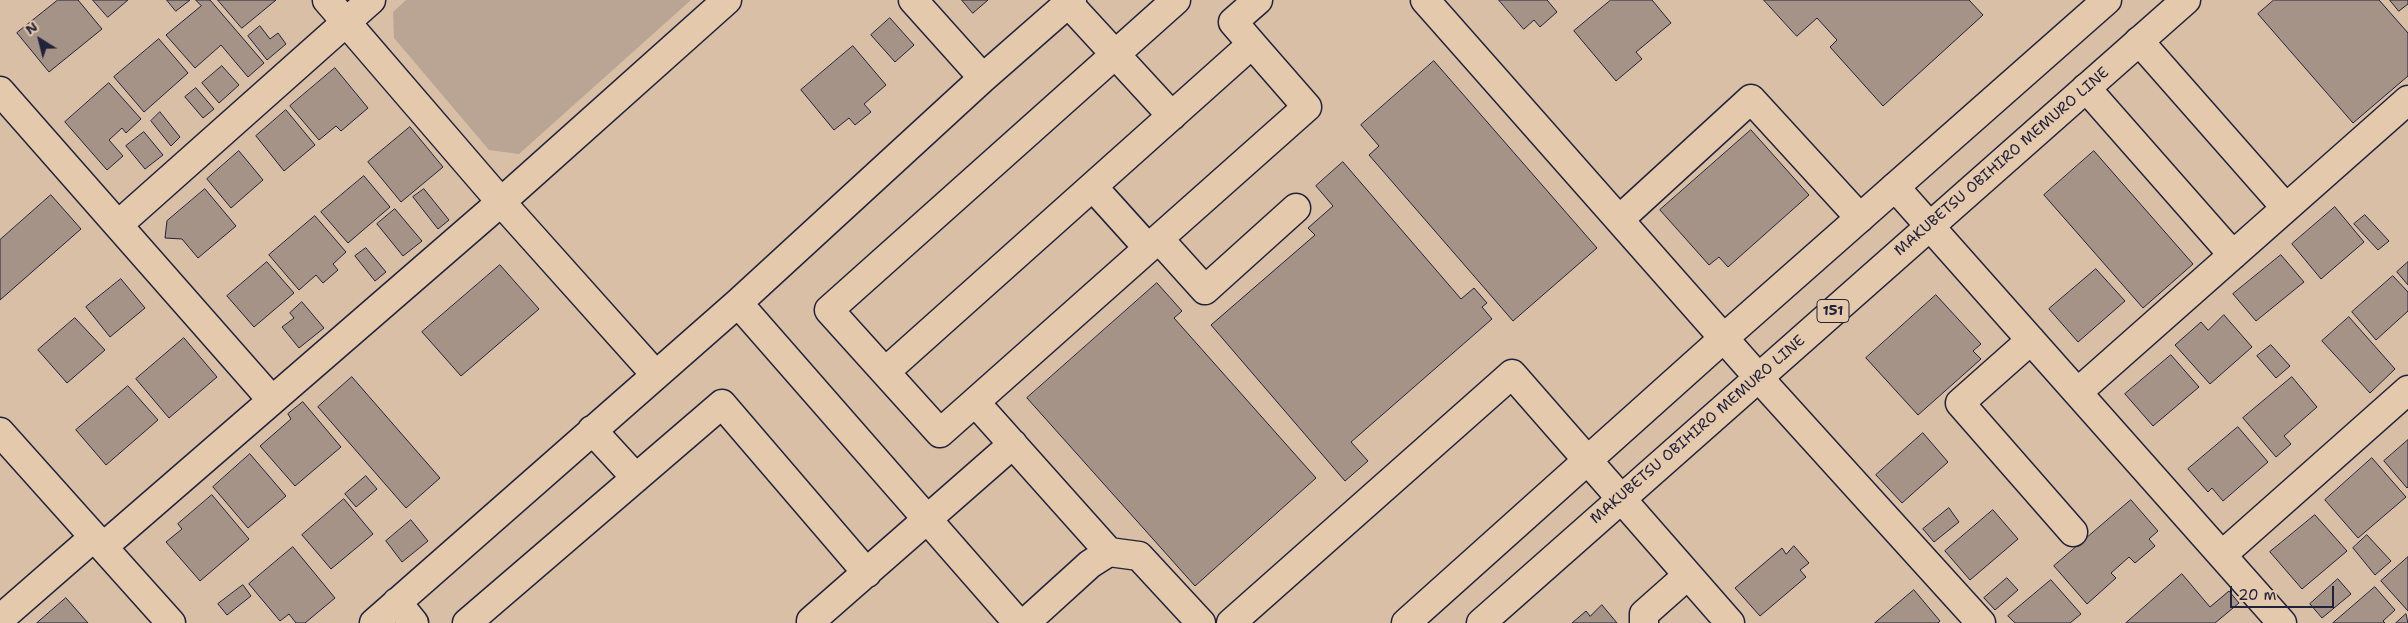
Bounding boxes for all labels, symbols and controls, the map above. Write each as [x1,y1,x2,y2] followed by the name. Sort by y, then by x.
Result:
[15,15,65,65] north arrow
[21,17,41,38] text: N
[1891,64,2113,260] street label: MAKUBETSU OBIHIRO MEMURO LINE
[1817,300,1849,322] road number: 151
[1587,332,1809,528] street label: MAKUBETSU OBIHIRO MEMURO LINE
[2233,576,2337,608] scale bar
[2238,585,2277,605] text: 20 m

